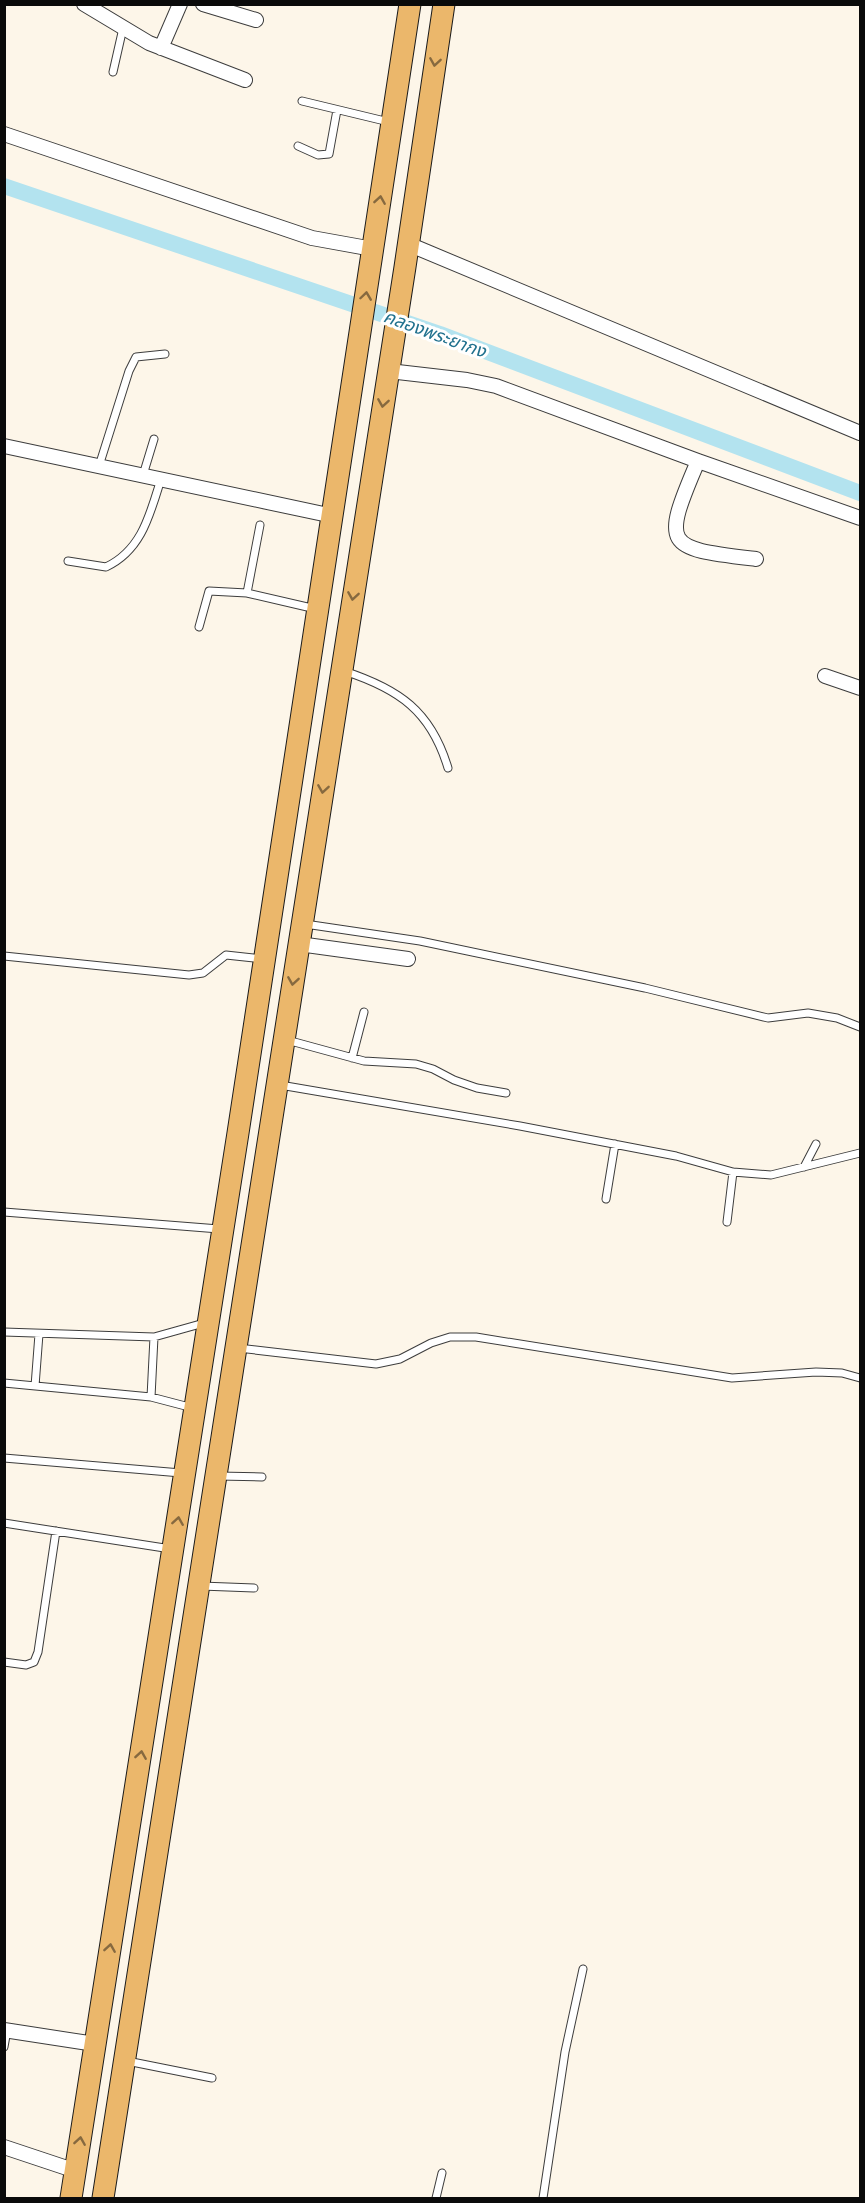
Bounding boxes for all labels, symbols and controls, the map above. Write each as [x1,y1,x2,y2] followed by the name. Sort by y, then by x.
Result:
[430,58,442,67] one-way arrow
[373,195,386,205] one-way arrow
[359,292,371,301] one-way arrow
[381,303,491,363] water label: คลองพระยากง
[378,399,390,408] one-way arrow
[348,592,360,601] one-way arrow
[318,784,330,793] one-way arrow
[288,977,300,986] one-way arrow
[171,1517,183,1526] one-way arrow
[134,1751,146,1760] one-way arrow
[104,1943,116,1953] one-way arrow
[74,2136,86,2145] one-way arrow

